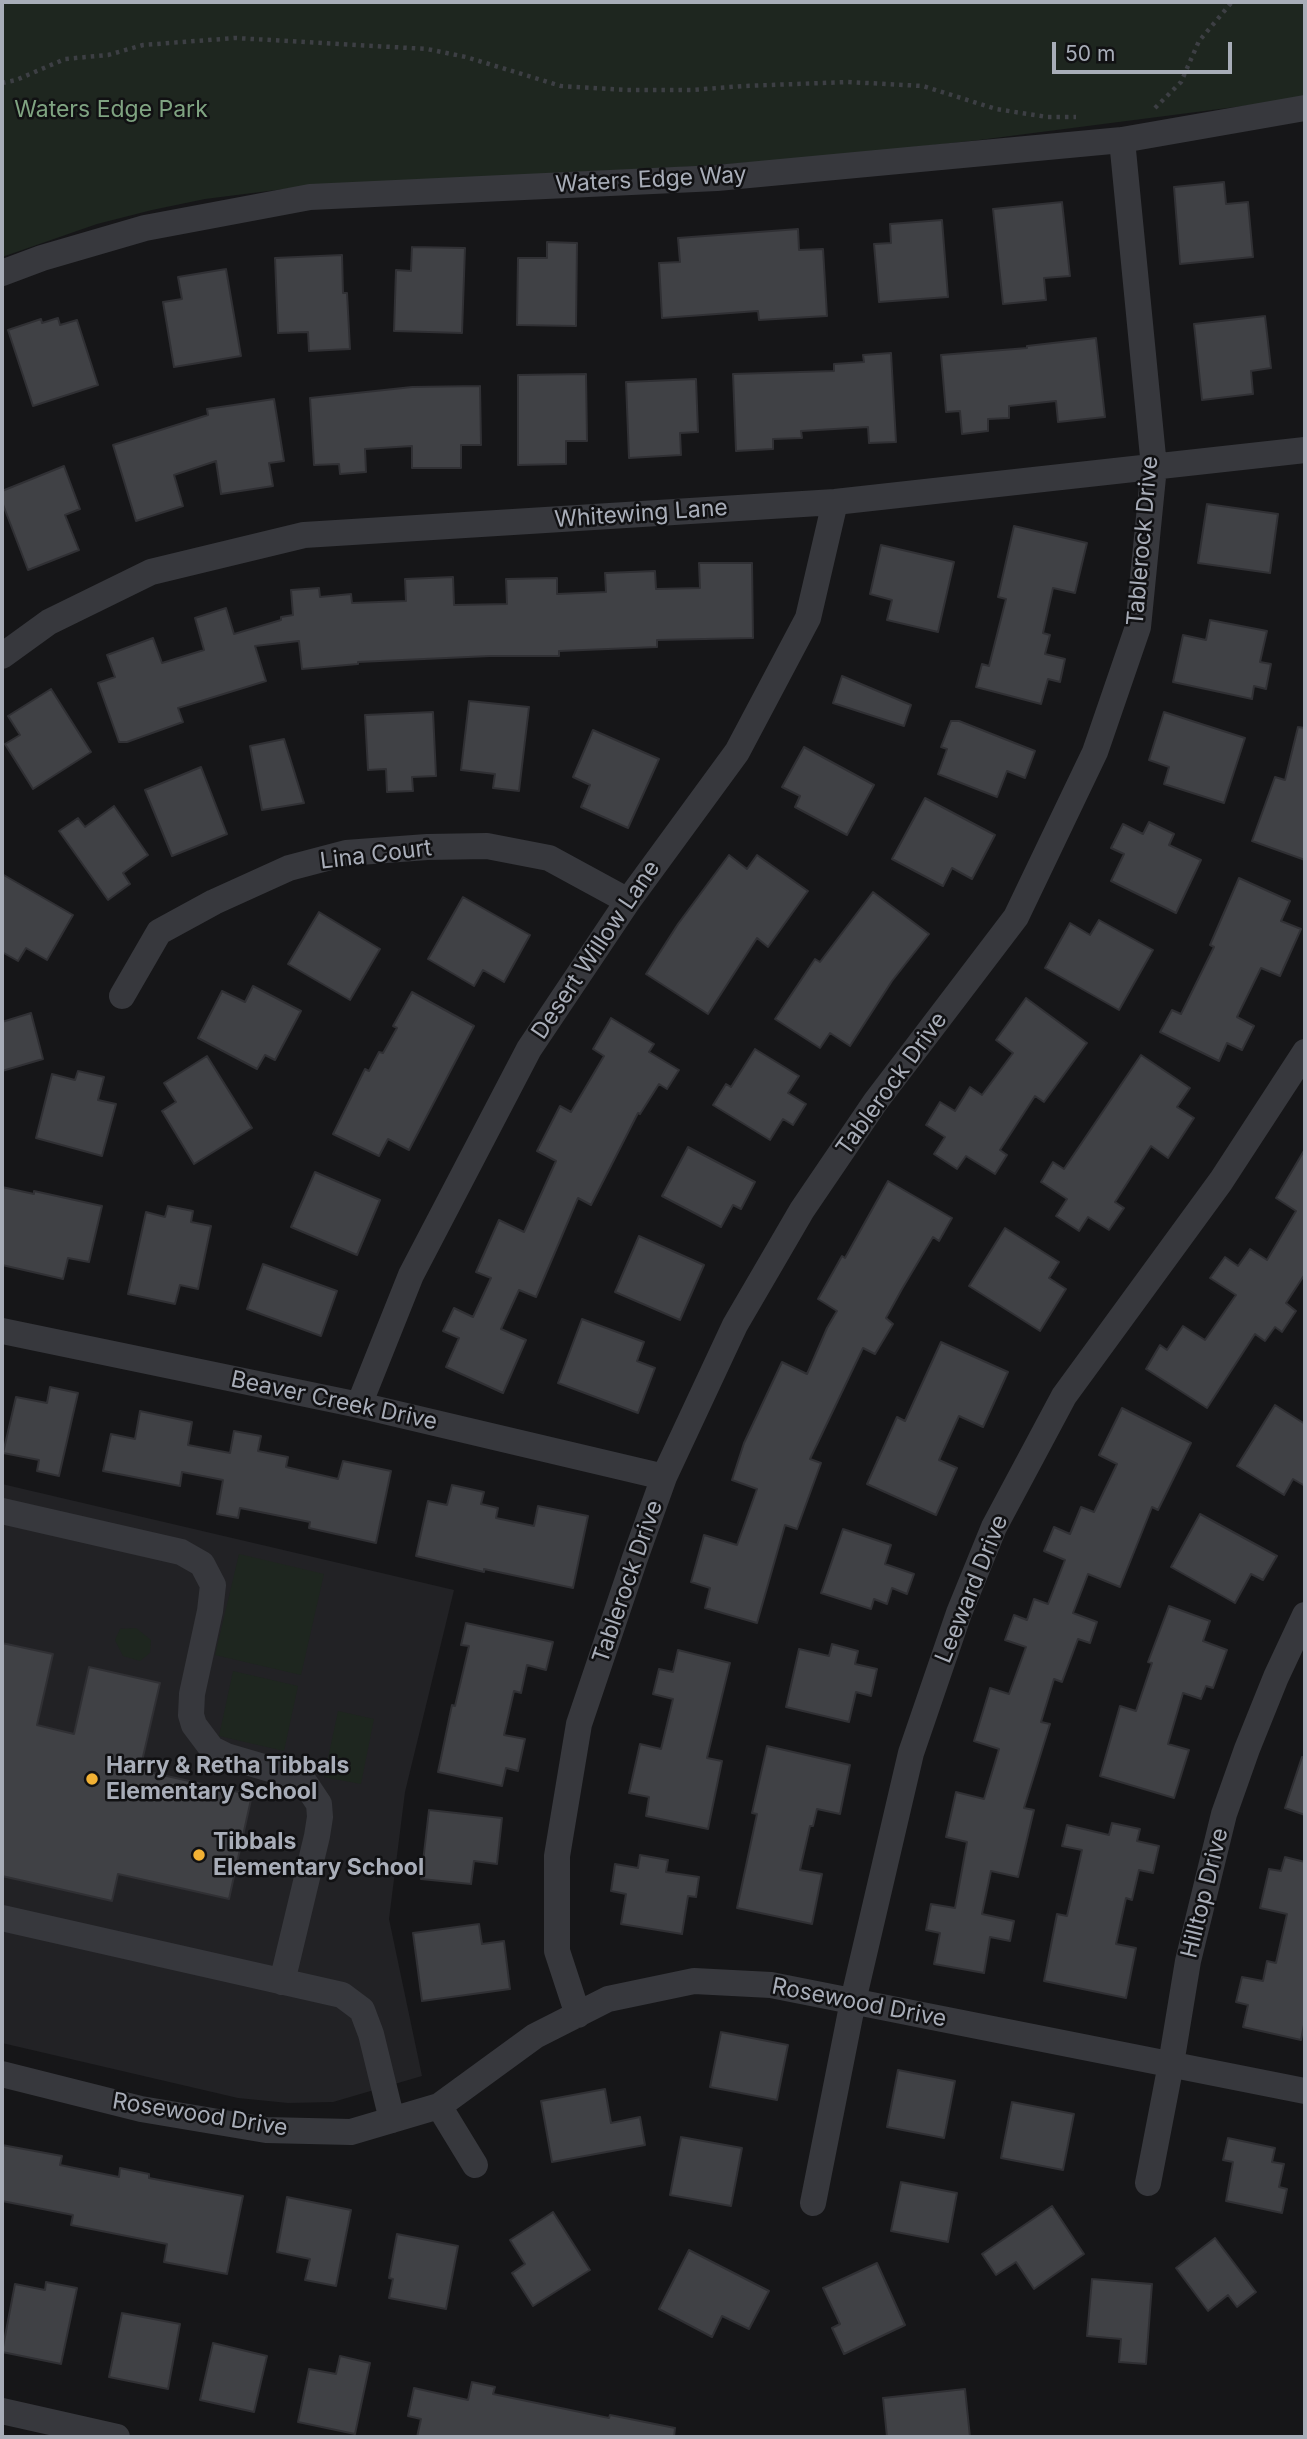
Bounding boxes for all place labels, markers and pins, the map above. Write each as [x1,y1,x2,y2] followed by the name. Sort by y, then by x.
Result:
[106,1752,349,1806] place label: Harry & Retha Tibbals Elementary School
[84,1771,100,1787] marker: Harry & Retha Tibbals Elementary School
[213,1828,424,1882] place label: Tibbals Elementary School
[191,1847,207,1863] marker: Tibbals Elementary School

